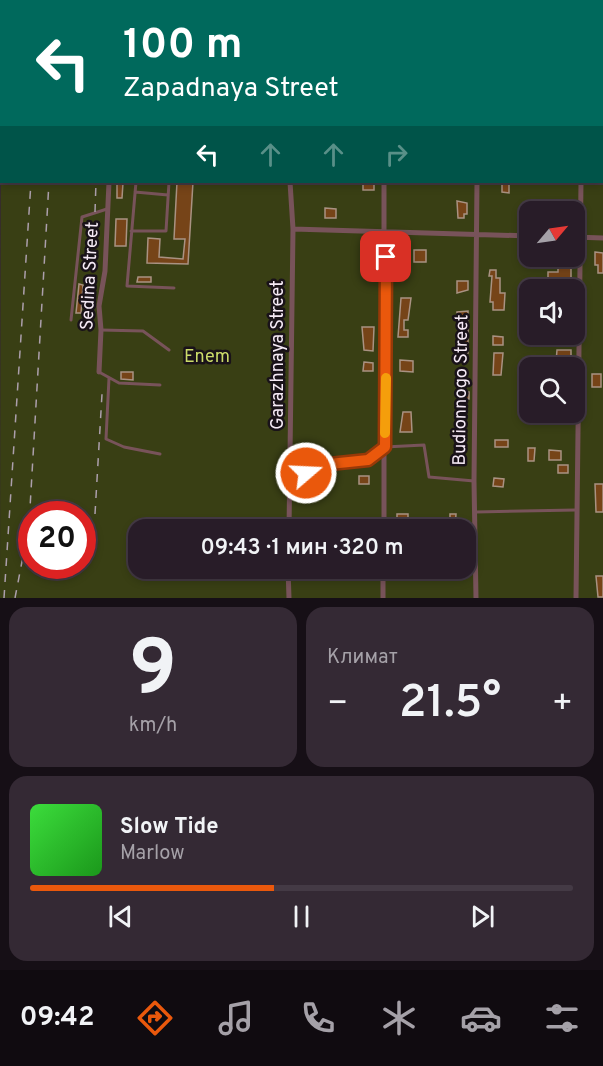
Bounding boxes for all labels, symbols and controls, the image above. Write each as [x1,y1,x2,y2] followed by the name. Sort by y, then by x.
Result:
[123,20,242,73] text: 100 m
[24,24,102,102] icon: left
[123,72,339,106] text: Zapadnaya Street
[191,138,224,171] icon: left
[254,138,287,171] icon: ahead
[317,138,350,171] icon: ahead
[380,138,413,171] icon: right
[519,201,585,267] north arrow
[519,201,585,423] map controls
[76,221,105,331] street label: Sedina Street
[360,231,411,282] pin
[369,240,402,273] icon: arrive
[519,279,585,345] button: sound
[267,280,290,430] street label: Garazhnaya Street
[449,314,474,466] street label: Budionnogo Street
[184,346,230,369] park label: Enem
[519,357,585,423] button: search
[274,441,338,505] position arrow
[18,501,96,579] speed limit sign: 20
[201,535,403,562] text: 09:43 · 1 мин · 320 m
[129,624,177,723] text: 9
[327,645,398,671] text: Климат
[399,676,501,733] text: 21.5°
[327,684,348,726] text: −
[552,684,573,726] text: +
[129,713,177,739] text: km/h
[120,814,219,841] text: Slow Tide
[120,841,184,867] text: Marlow
[104,900,137,933] icon: previous
[285,900,318,933] icon: pause
[466,900,499,933] icon: next
[134,997,176,1039] icon: directions
[215,997,257,1039] icon: music
[297,997,339,1039] icon: phone
[378,997,420,1039] icon: climate
[460,997,502,1039] icon: car
[541,997,583,1039] icon: filters
[20,1001,94,1035] text: 09:42

